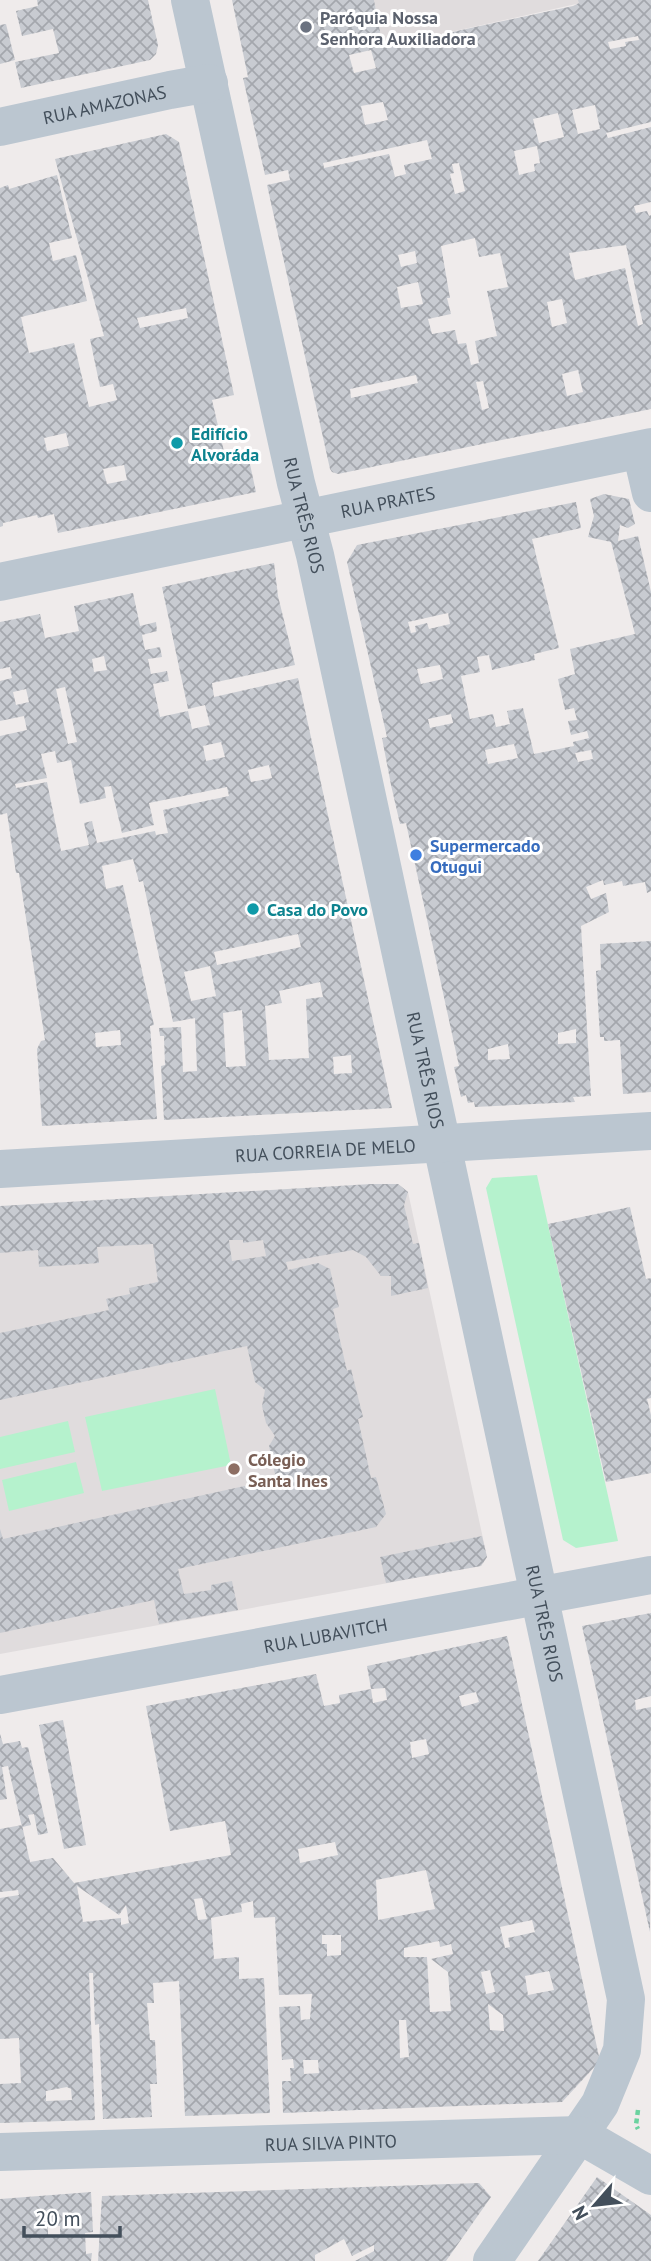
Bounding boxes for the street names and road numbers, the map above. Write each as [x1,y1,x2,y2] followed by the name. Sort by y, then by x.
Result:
[41,80,168,129] street label: RUA AMAZONAS
[279,455,330,576] street label: RUA TRÊS RIOS
[338,481,437,523] street label: RUA PRATES
[402,1010,450,1131] street label: RUA TRÊS RIOS
[235,1133,416,1167] street label: RUA CORREIA DE MELO
[521,1563,569,1684] street label: RUA TRÊS RIOS
[262,1612,389,1658] street label: RUA LUBAVITCH
[264,2129,397,2156] street label: RUA SILVA PINTO

